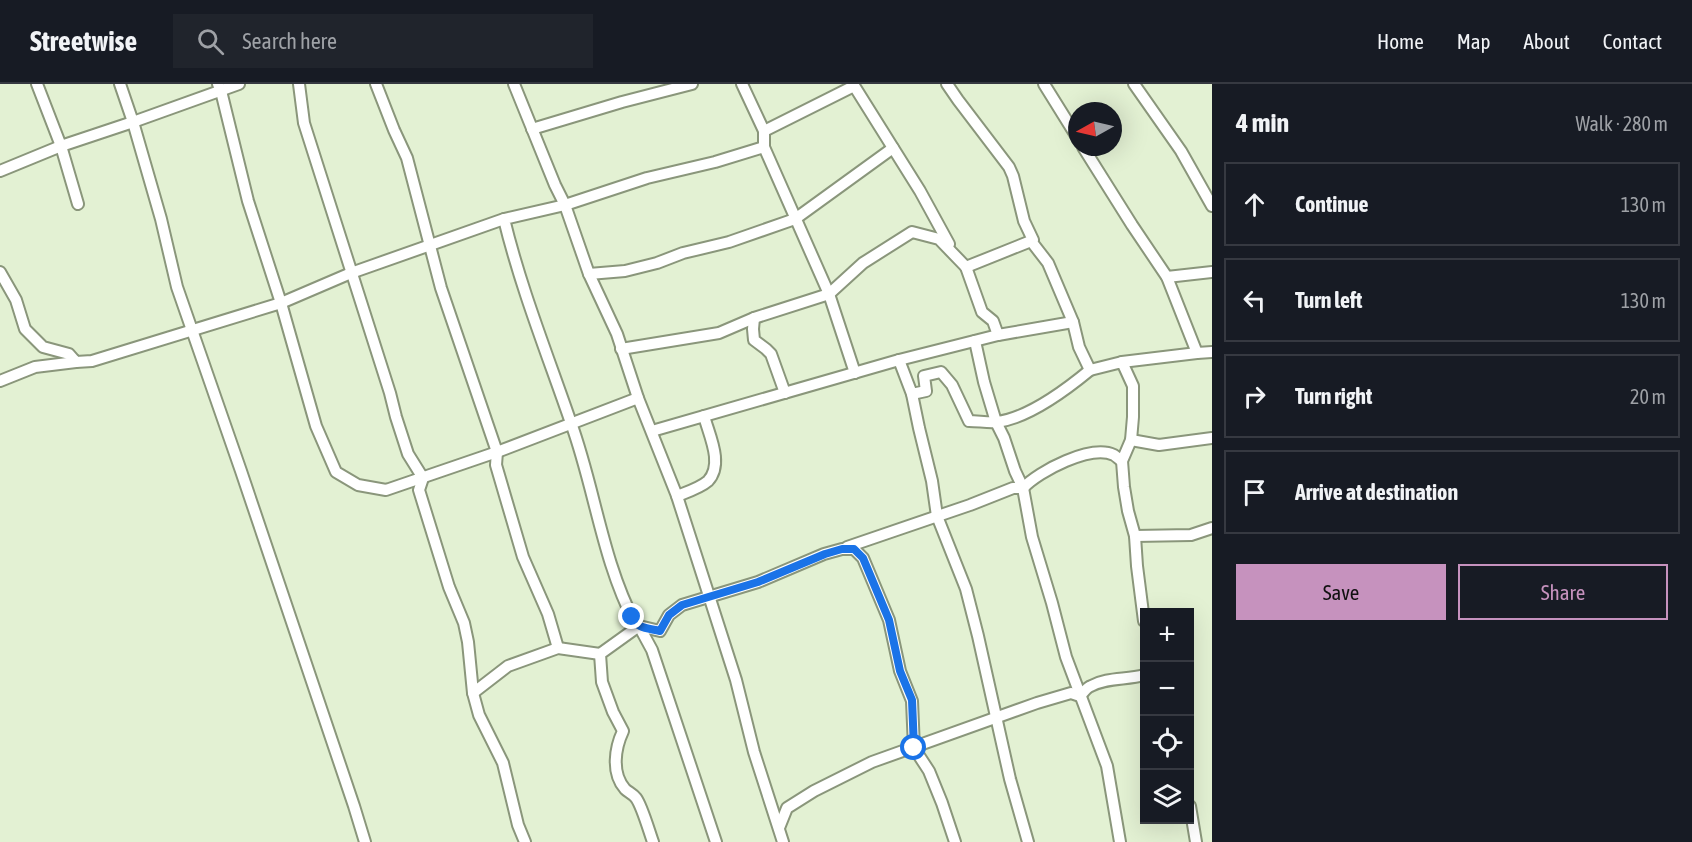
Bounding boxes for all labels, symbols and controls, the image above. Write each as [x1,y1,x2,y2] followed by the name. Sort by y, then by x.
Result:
[173,14,593,68] search box
[30,25,137,57] text: Streetwise
[194,25,227,58] icon: search
[242,28,337,54] text: Search here
[1377,29,1424,53] text: Home
[1457,29,1491,53] text: Map
[1524,29,1570,53] text: About
[1603,29,1662,53] text: Contact
[1068,102,1122,156] north arrow
[1236,108,1289,138] text: 4 min
[1576,112,1668,135] text: Walk · 280 m
[1238,188,1271,221] icon: ahead
[1295,191,1369,217] text: Continue
[1621,193,1666,216] text: 130 m
[1238,284,1271,317] icon: left
[1295,287,1362,313] text: Turn left
[1621,289,1666,312] text: 130 m
[1238,380,1271,413] icon: right
[1295,383,1372,409] text: Turn right
[1630,385,1666,408] text: 20 m
[1238,476,1271,509] icon: arrive
[1295,479,1458,505] text: Arrive at destination
[1236,564,1446,620] button: Save
[1458,564,1668,620] button: Share
[618,603,644,629] route end
[1140,608,1194,824] map controls
[1140,608,1194,662] button: +
[1140,662,1194,716] button: −
[1140,716,1194,770] button: locate
[900,734,926,760] route start
[1140,770,1194,824] button: layers

